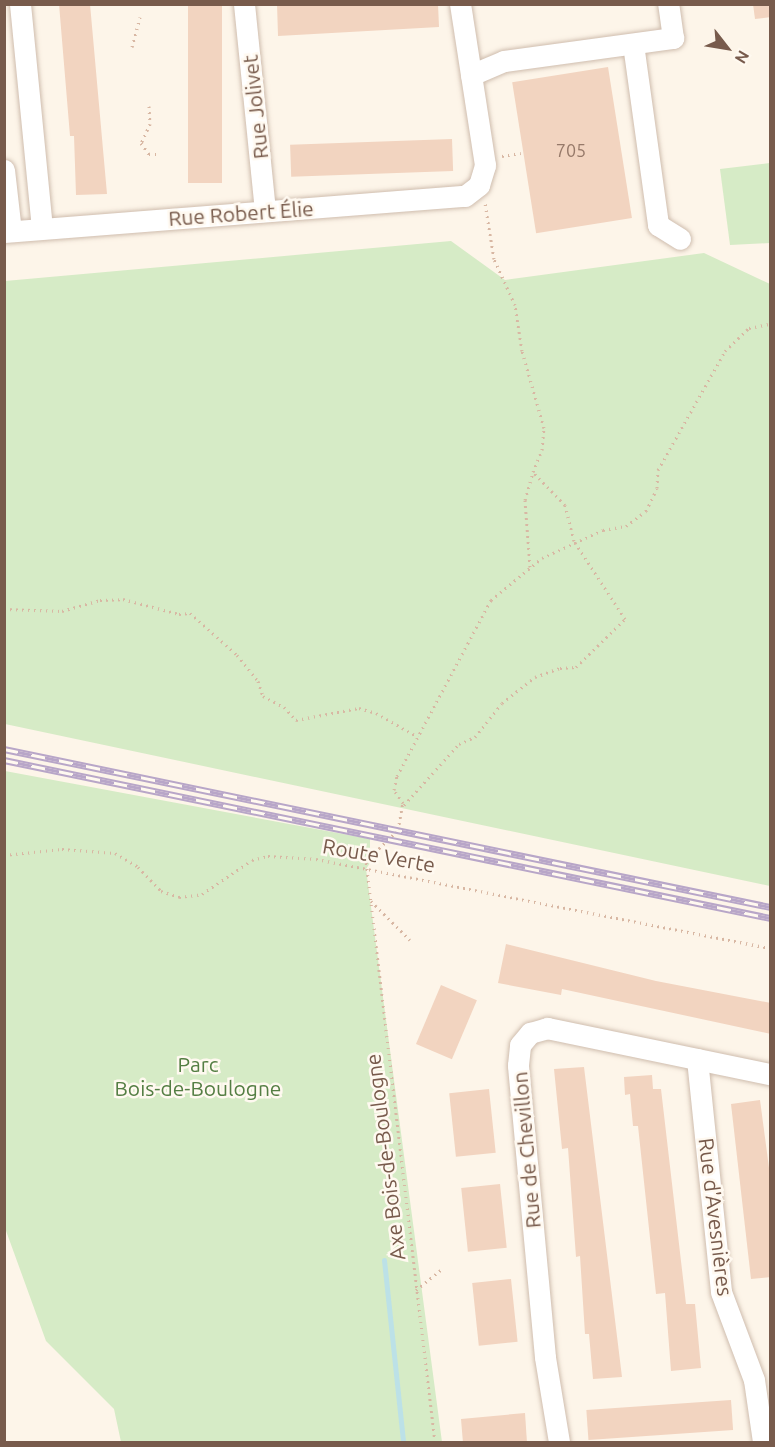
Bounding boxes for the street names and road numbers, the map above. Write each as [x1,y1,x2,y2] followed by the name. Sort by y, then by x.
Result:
[237,54,273,160] street label: Rue Jolivet
[167,195,315,231] street label: Rue Robert Élie
[321,833,437,877] street label: Route Verte
[360,1052,410,1262] street label: Axe Bois-de-Boulogne
[507,1071,545,1229] street label: Rue de Chevillon
[694,1137,738,1297] street label: Rue d'Avesnières

